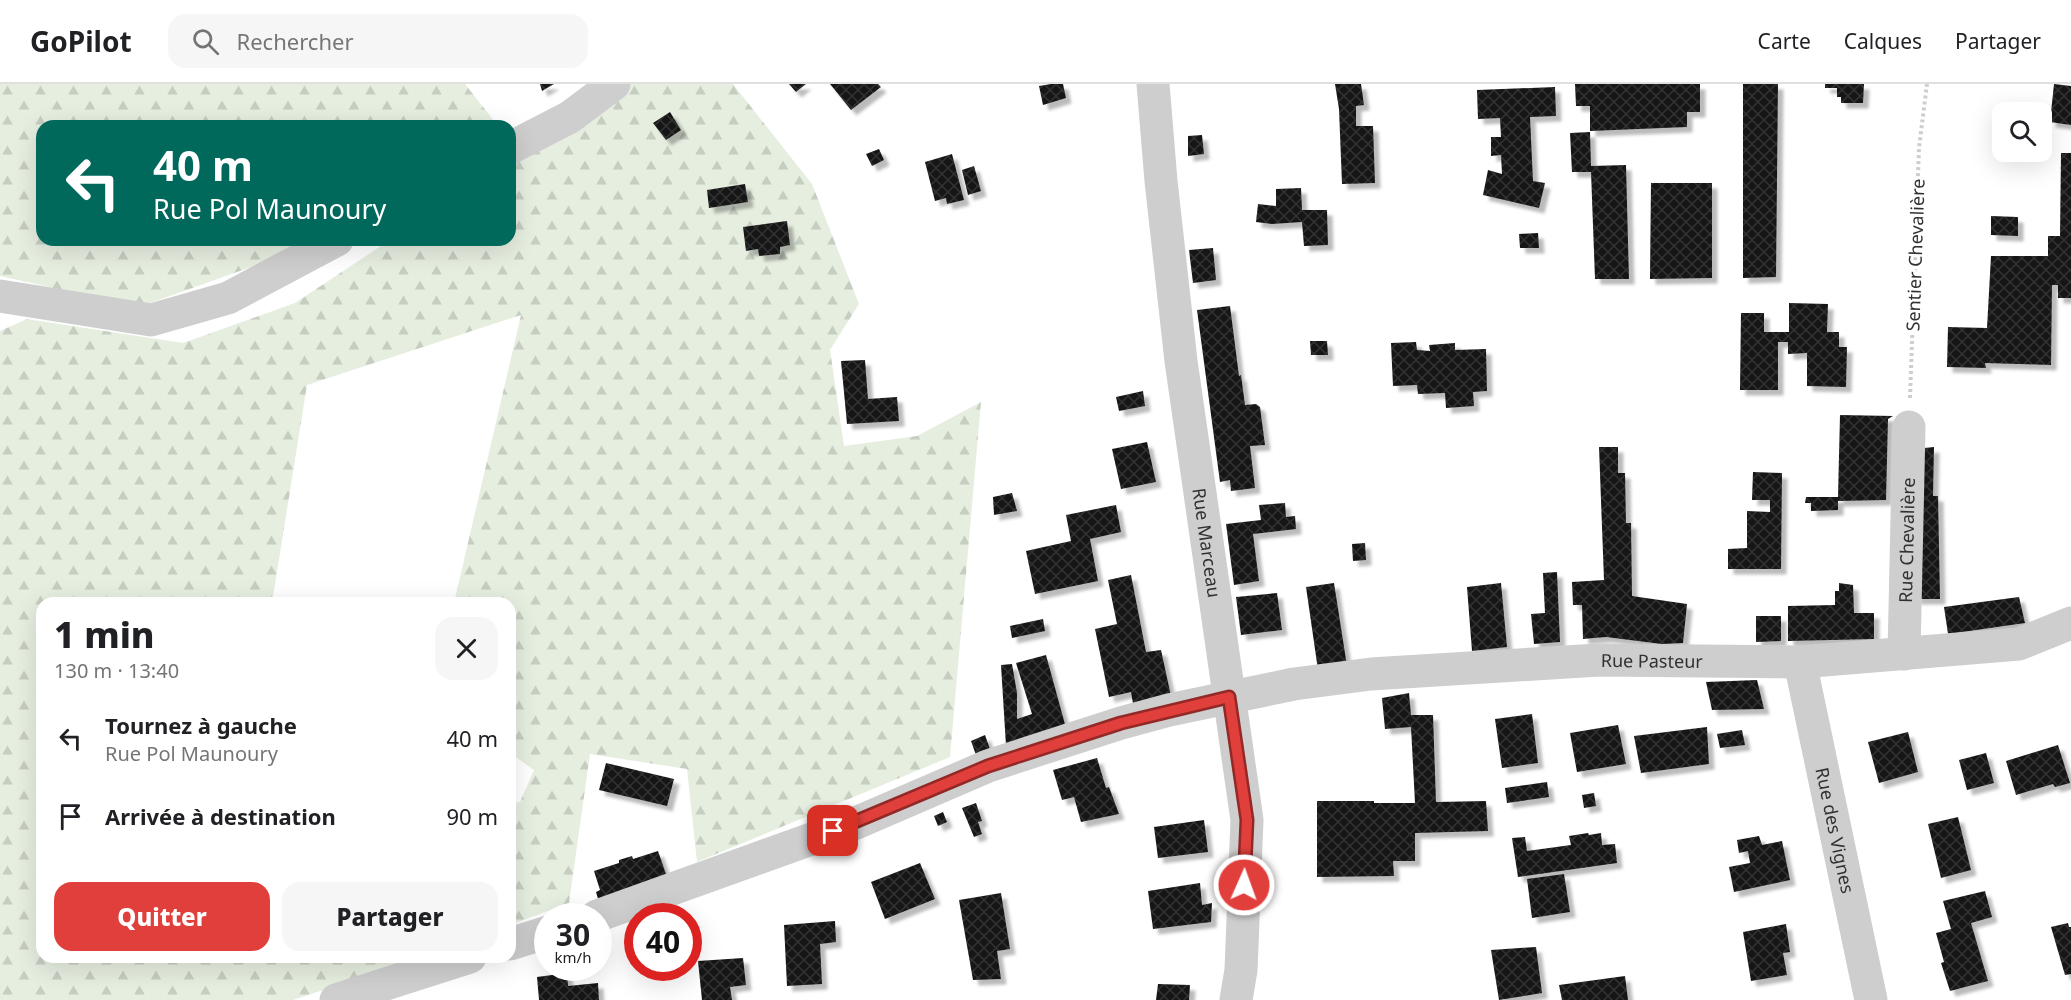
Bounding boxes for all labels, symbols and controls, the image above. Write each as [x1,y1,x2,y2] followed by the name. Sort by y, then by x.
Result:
[168,14,588,68] search box
[30,22,132,60] text: GoPilot
[189,25,222,58] icon: search
[237,26,353,56] text: Rechercher
[1758,27,1811,55] text: Carte
[1844,27,1922,55] text: Calques
[1955,27,2041,55] text: Partager
[1992,102,2052,162] map controls
[1992,102,2052,162] button: search
[153,136,253,193] text: 40 m
[54,144,132,222] icon: left
[1900,178,1930,332] street label: Sentier Chevalière
[153,190,386,227] text: Rue Pol Maunoury
[1893,477,1920,603] street label: Rue Chevalière
[1187,486,1227,599] street label: Rue Marceau
[54,610,155,659] text: 1 min
[435,617,498,680] button: close
[1601,648,1703,673] street label: Rue Pasteur
[54,657,179,684] text: 130 m · 13:40
[105,710,297,740] text: Tournez à gauche
[54,722,87,755] icon: left
[447,723,498,753] text: 40 m
[105,740,278,767] text: Rue Pol Maunoury
[1810,765,1860,896] street label: Rue des Vignes
[54,800,87,833] icon: arrive
[105,801,336,831] text: Arrivée à destination
[447,801,498,831] text: 90 m
[807,805,858,856] pin
[816,814,849,847] icon: arrive
[1212,853,1276,917] position arrow
[54,882,270,951] button: Quitter
[282,882,498,951] button: Partager
[624,903,702,981] speed limit sign: 40
[556,914,590,955] text: 30
[555,947,591,967] text: km/h

